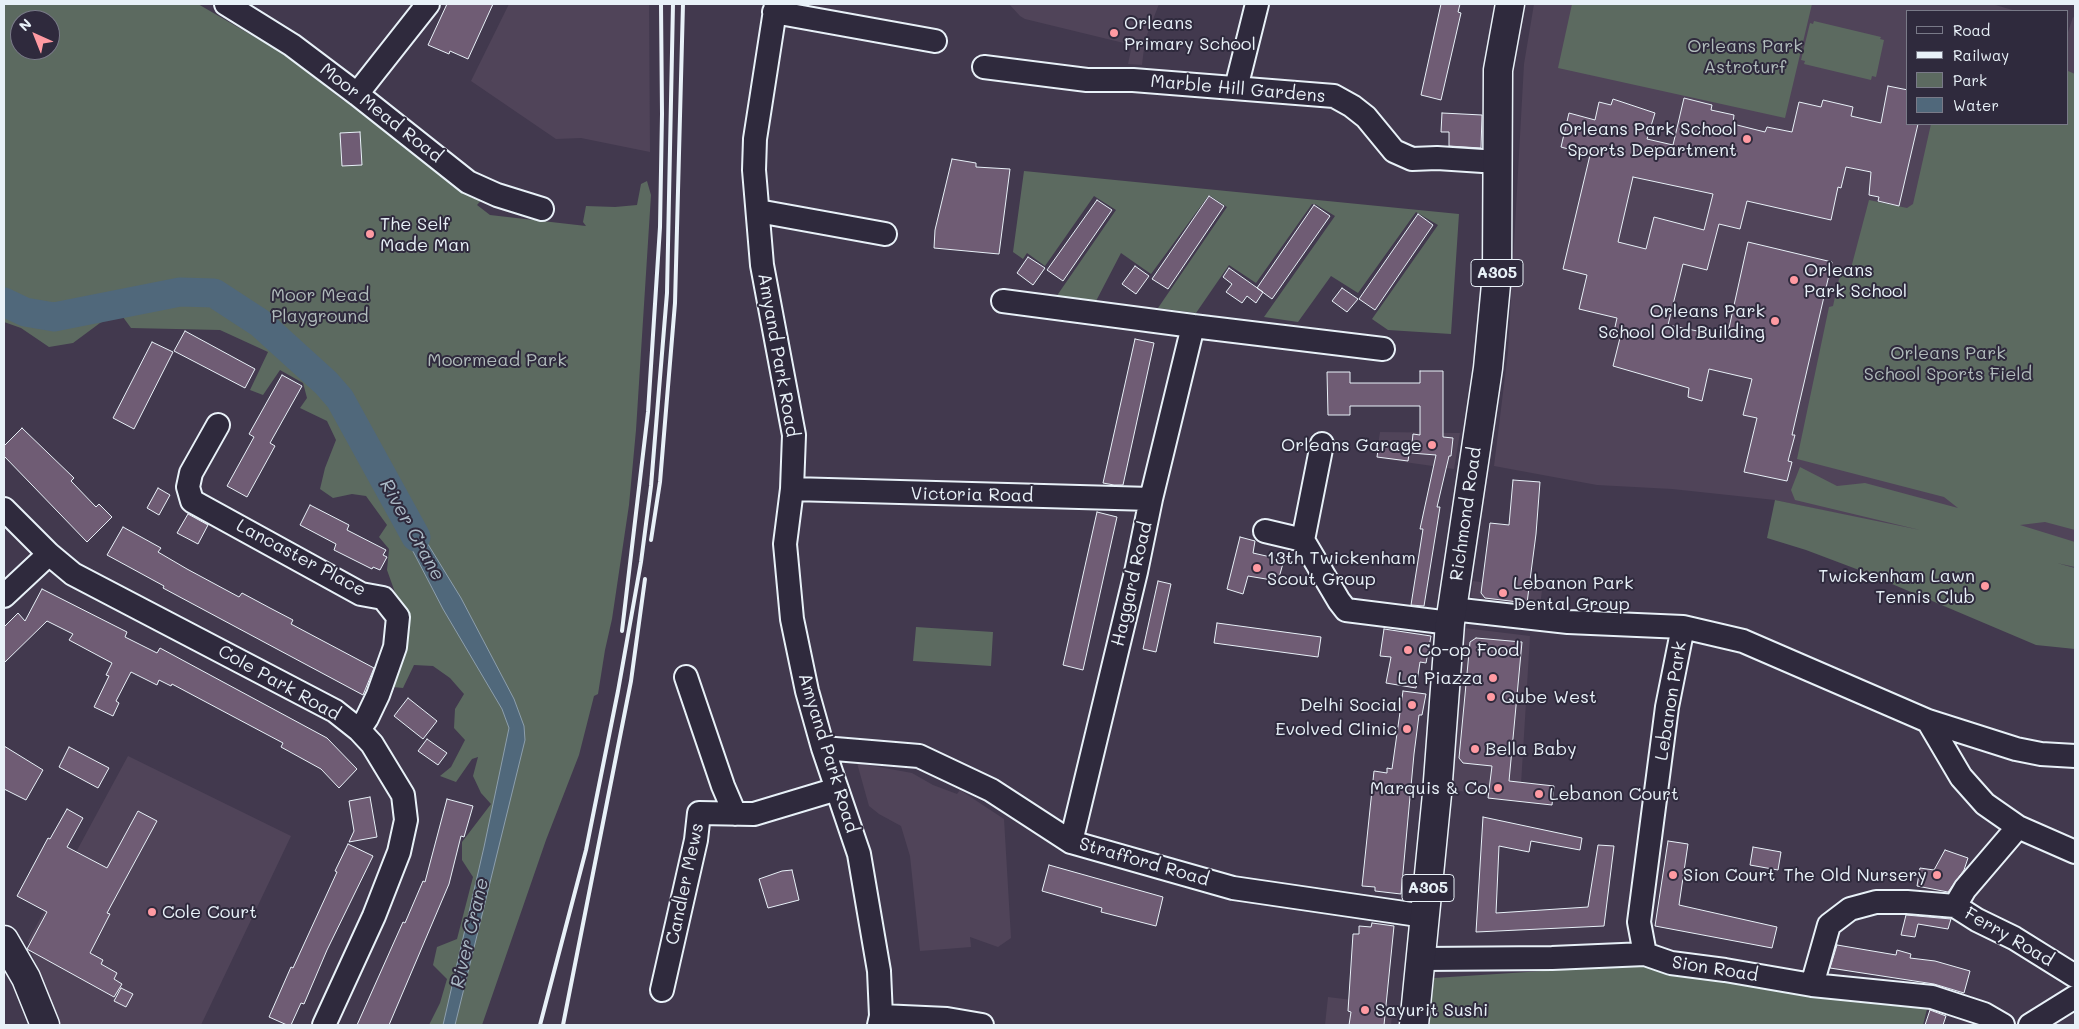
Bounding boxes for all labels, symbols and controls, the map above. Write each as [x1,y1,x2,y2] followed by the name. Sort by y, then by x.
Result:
[10,10,60,60] north arrow
[1906,10,2069,125] legend
[1124,12,1256,54] place label: Orleans Primary School
[14,14,35,35] text: N
[1953,20,1990,40] text: Road
[1108,27,1120,39] marker: Orleans Primary School
[1687,35,1803,78] park label: Orleans Park Astroturf
[1953,45,2009,65] text: Railway
[316,59,446,167] street label: Moor Mead Road
[1953,70,1987,90] text: Park
[1150,71,1326,107] street label: Marble Hill Gardens
[1953,95,1999,115] text: Water
[1559,118,1737,160] place label: Orleans Park School Sports Department
[1741,133,1753,145] marker: Orleans Park School Sports Department
[380,213,469,255] place label: The Self Made Man
[364,228,376,240] marker: The Self Made Man
[1804,259,1907,302] place label: Orleans Park School
[1471,260,1523,286] road number: A305
[753,271,803,439] street label: Amyand Park Road
[1788,274,1800,286] marker: Orleans Park School
[271,284,369,326] park label: Moor Mead Playground
[1598,300,1765,342] place label: Orleans Park School Old Building
[1769,315,1781,327] marker: Orleans Park School Old Building
[1864,342,2032,384] park label: Orleans Park School Sports Field
[427,349,567,371] park label: Moormead Park
[1281,434,1422,456] place label: Orleans Garage
[1426,439,1438,451] marker: Orleans Garage
[1446,446,1486,582] street label: Richmond Road
[375,475,449,585] water label: River Crane
[911,483,1033,507] street label: Victoria Road
[233,515,369,601] street label: Lancaster Place
[1107,520,1157,648] street label: Haggard Road
[1267,547,1416,590] place label: 13th Twickenham Scout Group
[1251,562,1263,574] marker: 13th Twickenham Scout Group
[1818,565,1975,608] place label: Twickenham Lawn Tennis Club
[1513,572,1633,614] place label: Lebanon Park Dental Group
[1979,580,1991,592] marker: Twickenham Lawn Tennis Club
[1497,587,1509,599] marker: Lebanon Park Dental Group
[1418,639,1519,661] place label: Co-op Food
[1651,640,1691,762] street label: Lebanon Park
[214,641,344,725] street label: Cole Park Road
[1402,644,1414,656] marker: Co-op Food
[1398,667,1483,689] place label: La Piazza
[793,670,863,836] street label: Amyand Park Road
[1487,672,1499,684] marker: La Piazza
[1501,686,1597,708] place label: Qube West
[1485,691,1497,703] marker: Qube West
[1300,694,1402,716] place label: Delhi Social
[1406,699,1418,711] marker: Delhi Social
[1275,718,1397,740] place label: Evolved Clinic
[1401,723,1413,735] marker: Evolved Clinic
[1485,738,1577,760] place label: Bella Baby
[1469,743,1481,755] marker: Bella Baby
[1370,777,1488,799] place label: Marquis & Co
[1492,782,1504,794] marker: Marquis & Co
[1549,783,1679,805] place label: Lebanon Court
[1533,788,1545,800] marker: Lebanon Court
[662,821,708,947] street label: Candler Mews
[1077,833,1211,891] street label: Strafford Road
[1683,864,1775,886] place label: Sion Court
[1783,864,1927,886] place label: The Old Nursery
[1667,869,1679,881] marker: Sion Court
[1931,869,1943,881] marker: The Old Nursery
[1402,874,1454,901] road number: A305
[446,876,494,990] water label: River Crane
[162,901,257,923] place label: Cole Court
[1961,903,2057,971] street label: Ferry Road
[146,906,158,918] marker: Cole Court
[1670,952,1760,986] street label: Sion Road
[1375,999,1488,1021] place label: Sayurit Sushi
[1359,1004,1371,1016] marker: Sayurit Sushi

